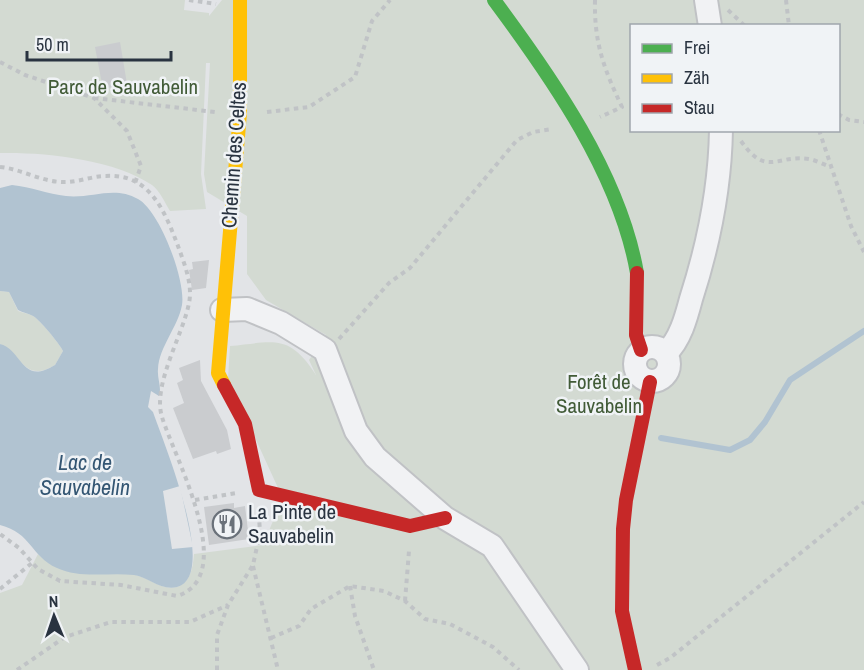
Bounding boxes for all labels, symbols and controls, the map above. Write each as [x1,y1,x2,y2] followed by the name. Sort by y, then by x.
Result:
[27,24,171,62] scale bar
[630,24,840,132] legend
[36,32,69,57] text: 50 m
[684,35,710,60] text: Frei
[684,65,709,90] text: Zäh
[48,72,198,101] park label: Parc de Sauvabelin
[214,81,253,229] street label: Chemin des Celtes
[684,95,714,120] text: Stau
[556,367,642,420] park label: Forêt de Sauvabelin
[40,447,130,502] water label: Lac de Sauvabelin
[248,497,336,550] place label: La Pinte de Sauvabelin
[211,508,243,540] restaurant icon: La Pinte de Sauvabelin
[24,586,84,646] north arrow
[48,590,59,612] text: N

